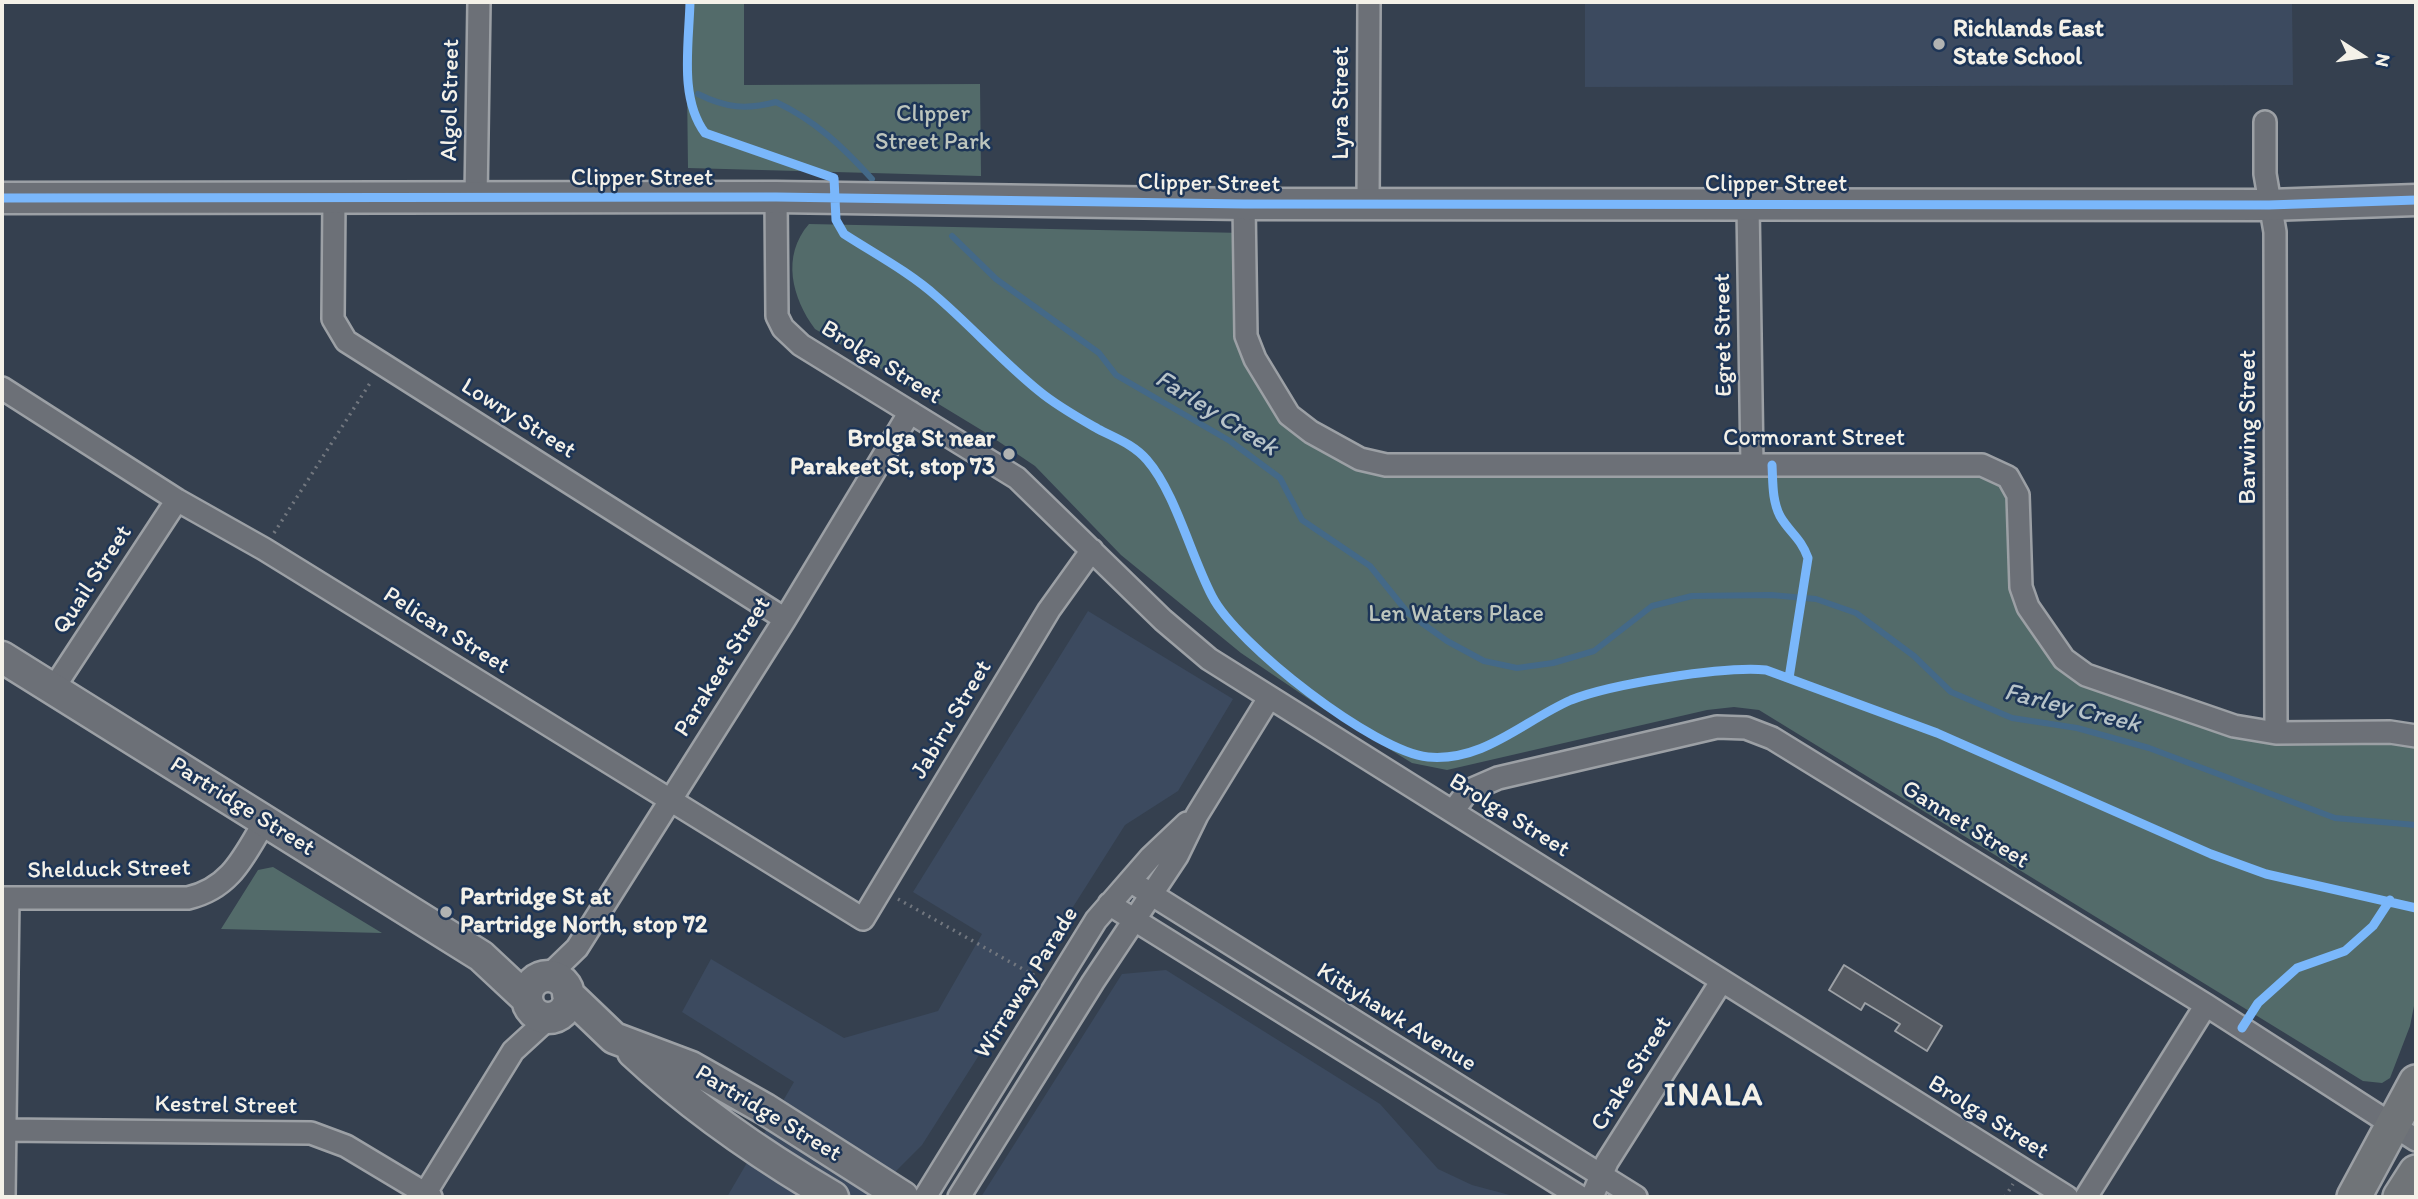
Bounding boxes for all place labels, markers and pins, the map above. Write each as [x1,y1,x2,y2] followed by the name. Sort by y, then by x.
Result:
[1953,16,2104,72] place label: Richlands East State School
[1931,36,1947,52] marker: Richlands East State School
[790,426,995,482] place label: Brolga St near Parakeet St, stop 73
[1001,446,1017,462] marker: Brolga St near Parakeet St, stop 73
[460,884,707,940] place label: Partridge St at Partridge North, stop 72
[438,904,454,920] marker: Partridge St at Partridge North, stop 72

